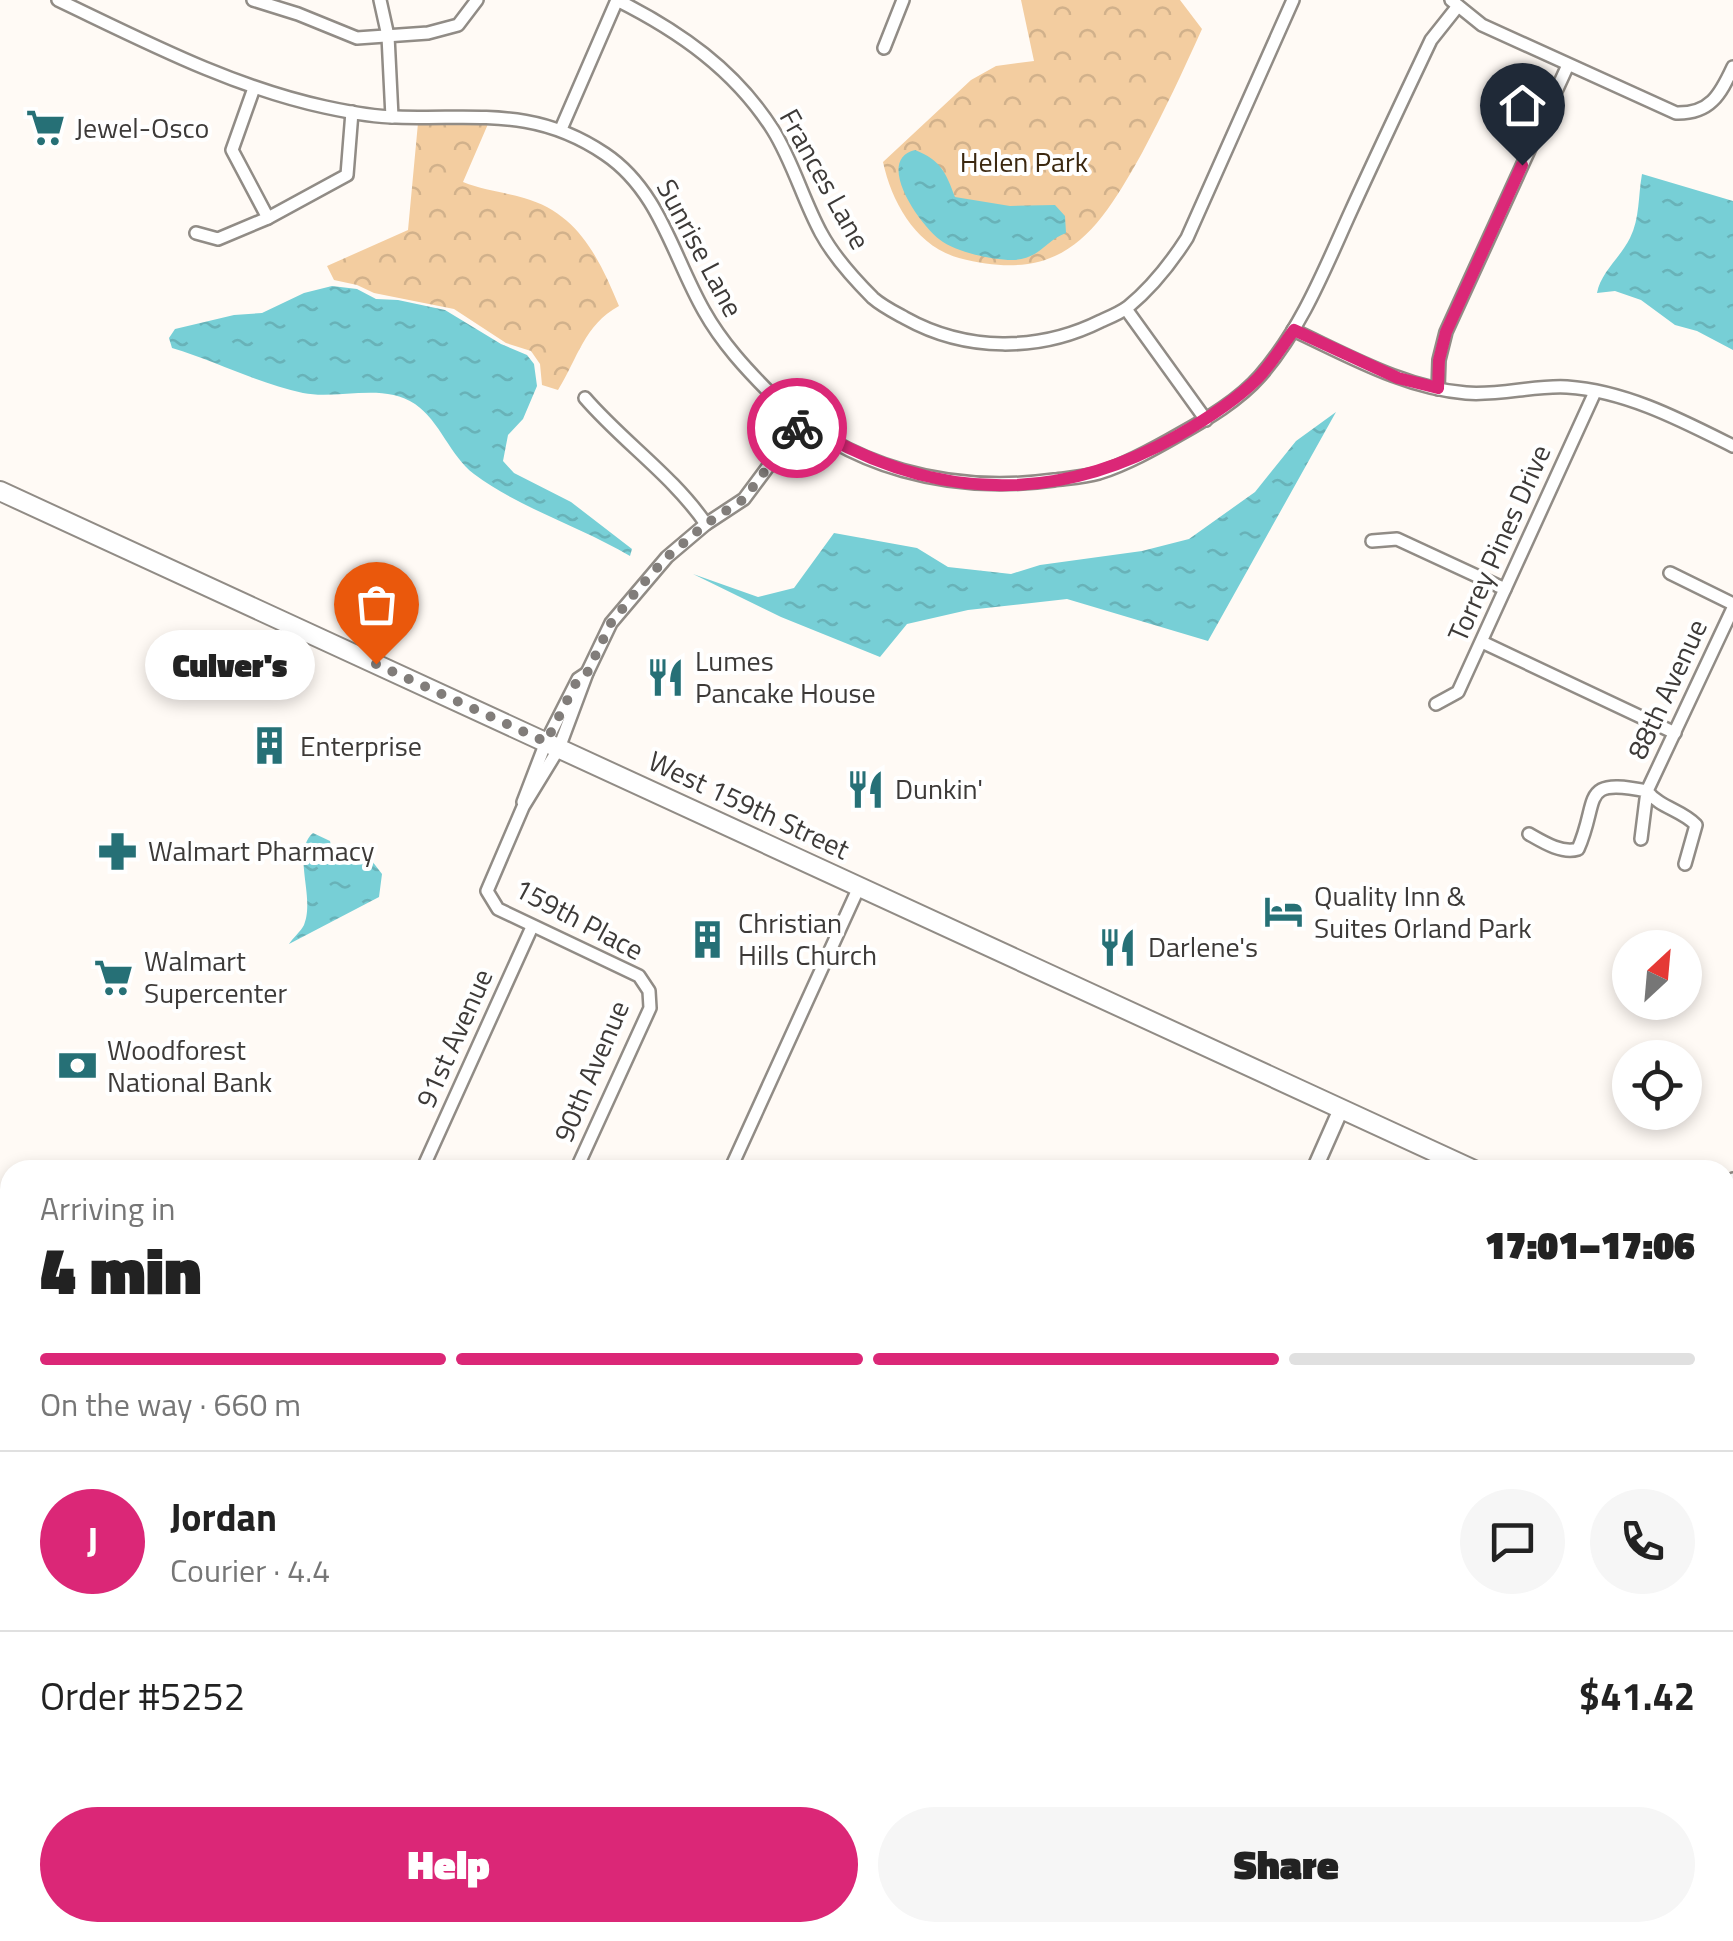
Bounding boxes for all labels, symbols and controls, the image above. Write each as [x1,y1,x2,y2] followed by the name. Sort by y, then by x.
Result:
[1480,63,1565,166] pin
[1495,78,1550,133] icon: home
[769,101,882,257] street label: Frances Lane
[75,106,209,149] place label: Jewel-Osco
[24,107,66,149] supermarket icon: Jewel-Osco
[960,140,1088,183] park label: Helen Park
[646,171,755,324] street label: Sunrise Lane
[747,378,847,478] courier
[770,401,825,456] icon: bike
[1436,437,1561,648] street label: Torrey Pines Drive
[334,562,419,665] pin
[349,577,404,632] icon: bag
[1615,612,1718,766] street label: 88th Avenue
[146,629,316,699] callout: Culver's
[695,639,876,714] place label: Lumes Pancake House
[172,641,288,689] text: Culver's
[644,656,686,698] restaurant icon: Lumes Pancake House
[300,724,422,767] place label: Enterprise
[249,725,291,767] building icon: Enterprise
[641,739,857,870] street label: West 159th Street
[895,767,983,810] place label: Dunkin'
[844,768,886,810] restaurant icon: Dunkin'
[148,829,375,872] place label: Walmart Pharmacy
[97,830,139,872] pharmacy icon: Walmart Pharmacy
[507,866,652,971] street label: 159th Place
[1314,874,1532,949] place label: Quality Inn & Suites Orland Park
[1263,891,1305,933] hotel icon: Quality Inn & Suites Orland Park
[738,901,877,976] place label: Christian Hills Church
[687,918,729,960] building icon: Christian Hills Church
[1148,925,1258,968] place label: Darlene's
[1097,926,1139,968] restaurant icon: Darlene's
[1612,930,1702,1020] north arrow
[1612,930,1702,1130] map controls
[144,939,287,1014] place label: Walmart Supercenter
[93,956,135,998] supermarket icon: Walmart Supercenter
[404,961,503,1114] street label: 91st Avenue
[541,993,640,1148] street label: 90th Avenue
[107,1028,272,1103] place label: Woodforest National Bank
[1612,1040,1702,1130] button: locate
[56,1045,98,1087] bank icon: Woodforest National Bank
[40,1184,176,1232] text: Arriving in
[1485,1216,1695,1274] text: 17:01–17:06
[40,1220,201,1319] text: 4 min
[40,1380,301,1428] text: On the way · 660 m
[170,1488,277,1546] text: Jordan
[1460,1489,1565,1594] button: chat
[1590,1489,1695,1594] button: phone
[87,1512,98,1570] text: J
[170,1546,330,1594] text: Courier · 4.4
[40,1667,245,1725] text: Order #5252
[1579,1667,1695,1725] text: $41.42
[40,1807,858,1922] button: Help
[878,1807,1695,1922] button: Share

